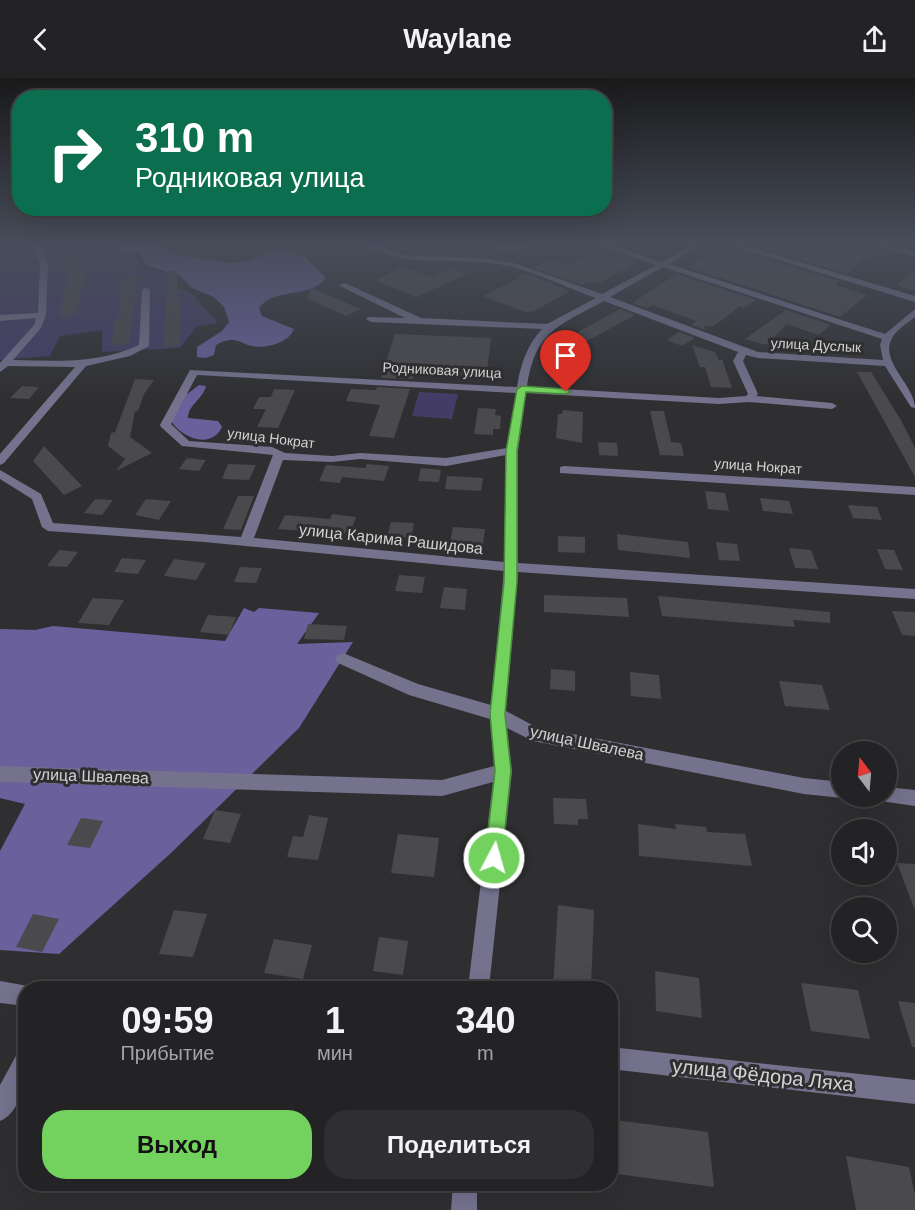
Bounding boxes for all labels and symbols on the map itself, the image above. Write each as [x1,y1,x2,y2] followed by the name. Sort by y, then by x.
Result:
[540,330,591,392] pin
[770,335,862,355] street label: улица Дуслык
[382,359,502,381] street label: Родниковая улица
[226,425,316,451] street label: улица Нократ
[714,455,803,477] street label: улица Нократ
[298,521,484,557] street label: улица Карима Рашидова
[529,723,645,763] street label: улица Швалева
[831,741,897,807] north arrow
[33,765,149,787] street label: улица Швалева
[462,826,526,890] position arrow
[671,1055,856,1096] street label: улица Фёдора Ляха

